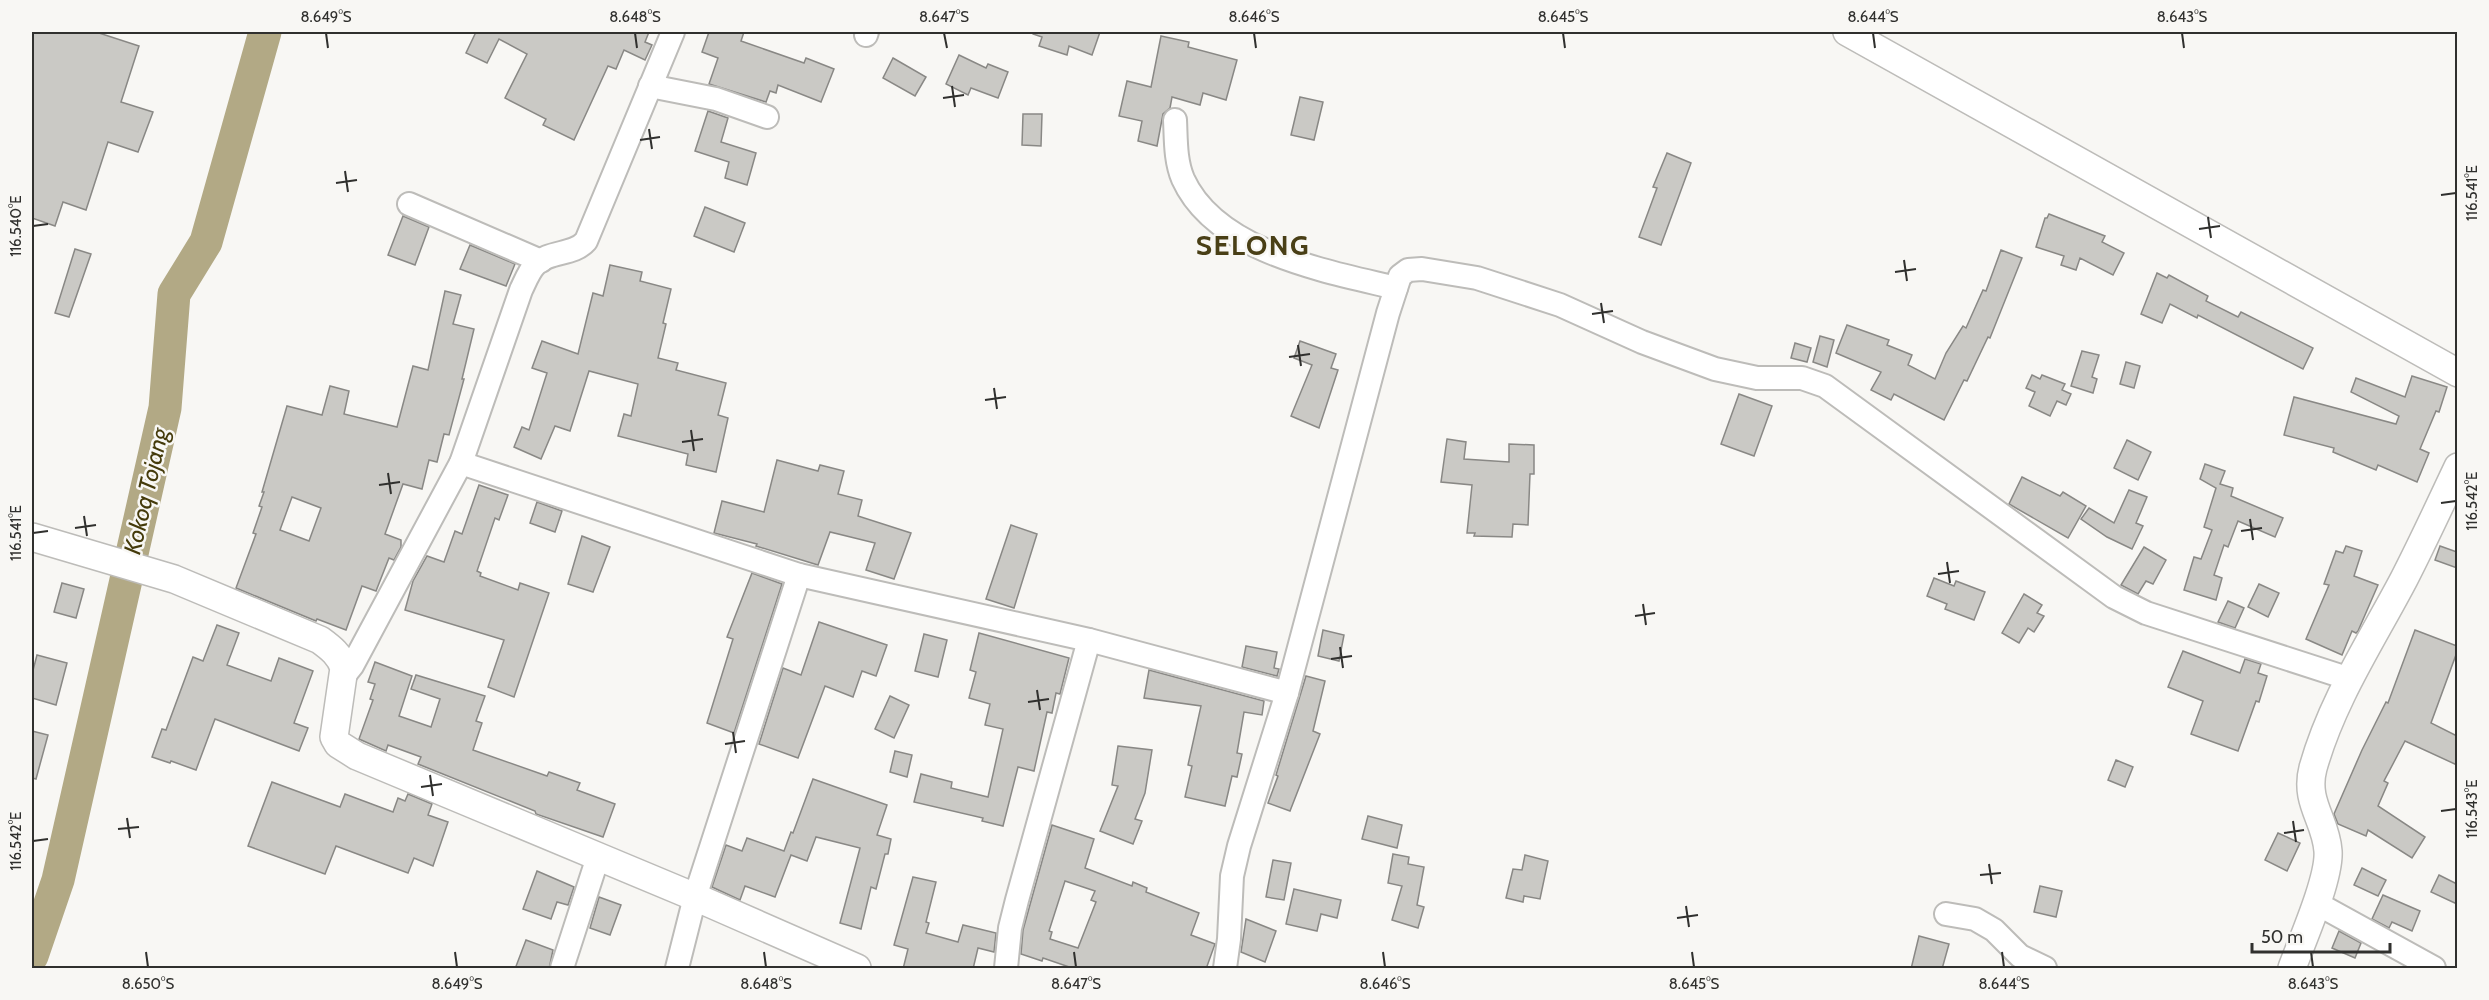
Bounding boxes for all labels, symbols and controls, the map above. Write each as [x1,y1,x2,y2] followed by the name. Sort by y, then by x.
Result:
[300,8,352,26] text: 8.649°S
[609,8,661,26] text: 8.648°S
[919,8,969,26] text: 8.647°S
[1229,8,1280,26] text: 8.646°S
[1538,8,1589,26] text: 8.645°S
[1847,8,1899,26] text: 8.644°S
[2157,8,2208,26] text: 8.643°S
[2463,165,2481,221] text: 116.541°E
[7,195,25,257] text: 116.540°E
[1196,228,1310,262] district label: SELONG
[117,424,175,557] water label: Kokoq Tojang
[2463,472,2481,530] text: 116.542°E
[7,505,25,561] text: 116.541°E
[2463,780,2481,839] text: 116.543°E
[7,812,25,870] text: 116.542°E
[2252,916,2390,954] scale bar
[2261,926,2303,948] text: 50 m
[122,975,174,993] text: 8.650°S
[431,975,483,993] text: 8.649°S
[740,975,792,993] text: 8.648°S
[1051,975,1101,993] text: 8.647°S
[1360,975,1411,993] text: 8.646°S
[1669,975,1720,993] text: 8.645°S
[1978,975,2030,993] text: 8.644°S
[2288,975,2339,993] text: 8.643°S

